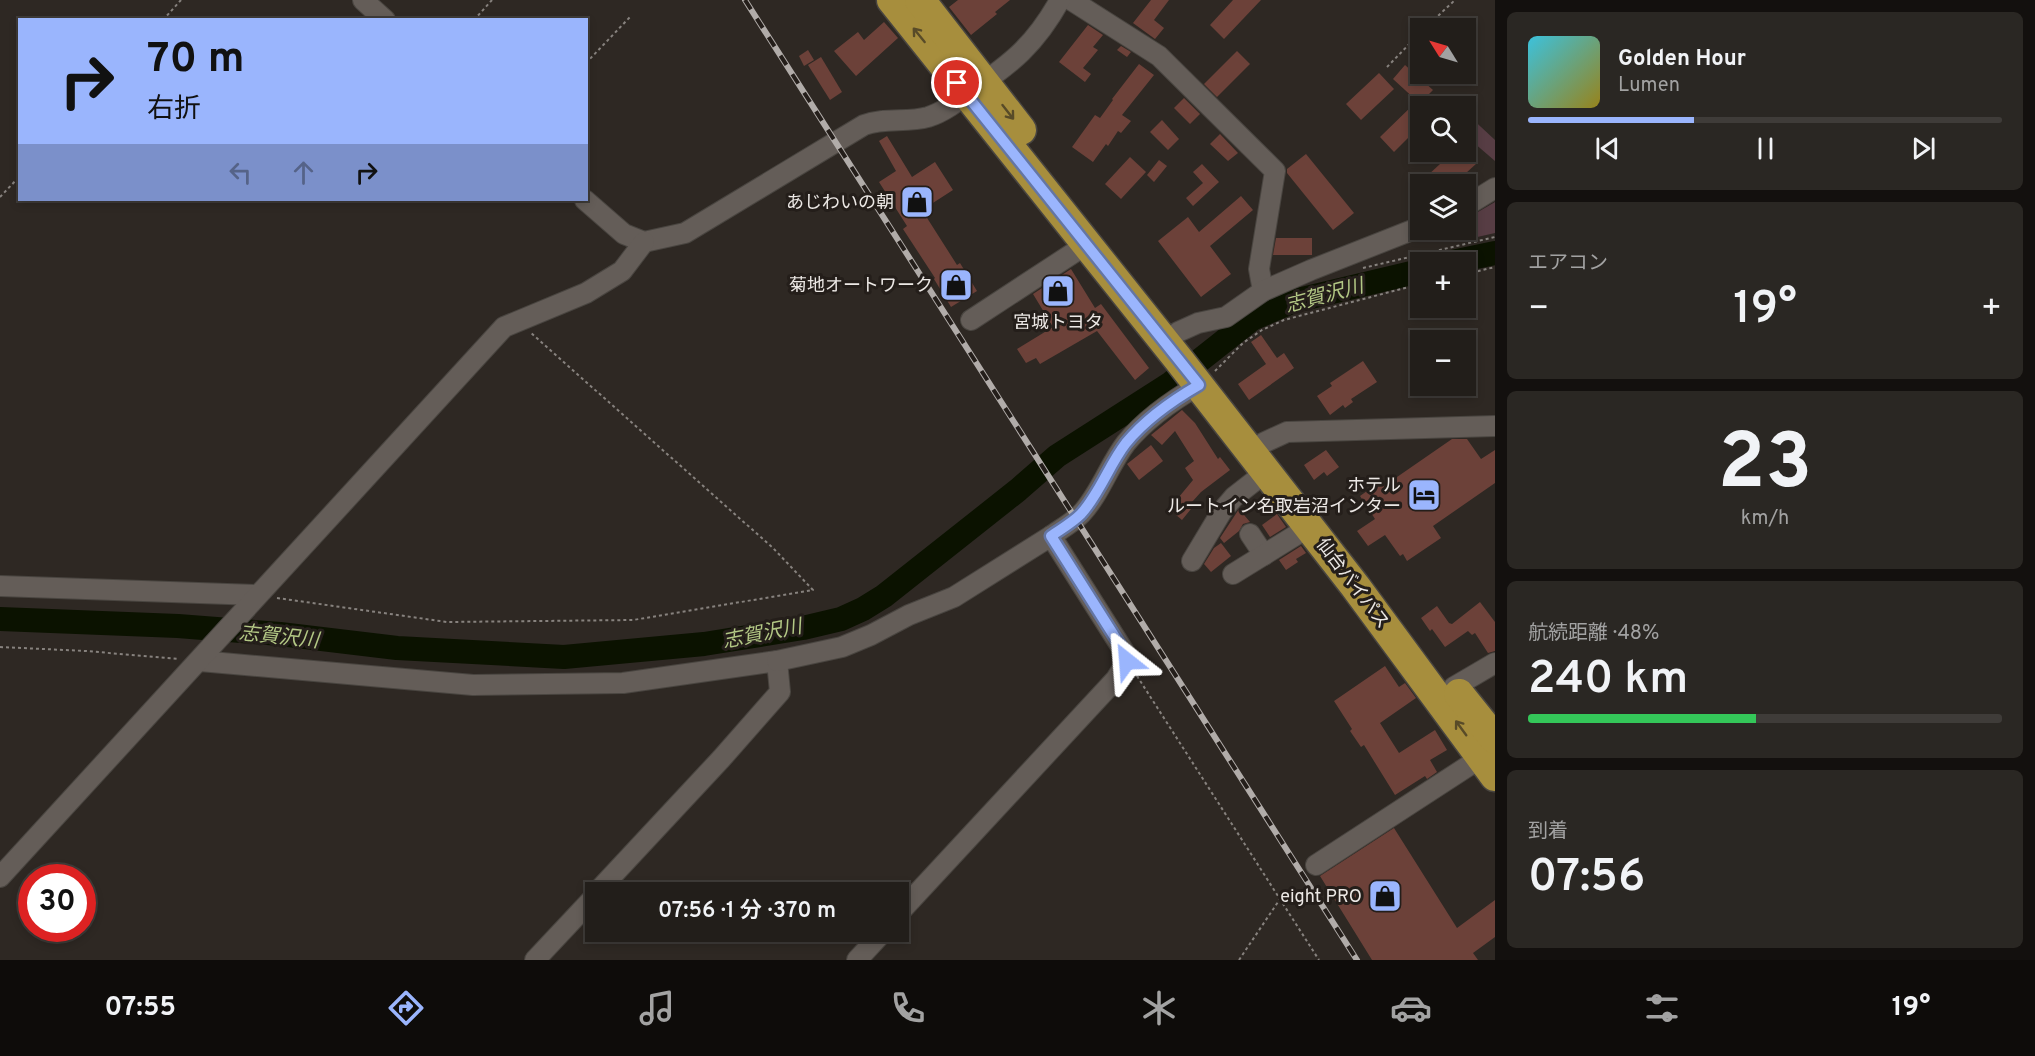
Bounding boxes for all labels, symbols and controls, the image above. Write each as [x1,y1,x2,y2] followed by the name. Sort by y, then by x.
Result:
[1410,18,1476,84] north arrow
[1410,18,1476,396] map controls
[913,28,926,44] one-way arrow
[147,34,245,87] text: 70 m
[48,42,126,120] icon: right
[1618,46,1746,73] text: Golden Hour
[931,57,982,108] pin
[940,66,973,99] icon: arrive
[1618,73,1680,99] text: Lumen
[147,93,201,127] text: 右折
[1410,96,1476,162] button: search
[1001,104,1014,120] one-way arrow
[1591,132,1624,165] icon: previous
[1749,132,1782,165] icon: pause
[1907,132,1940,165] icon: next
[224,156,257,189] icon: left
[287,156,320,189] icon: ahead
[350,156,383,189] icon: right
[1410,174,1476,240] button: layers
[899,184,935,220] shop icon: あじわいの朝
[786,192,894,215] place label: あじわいの朝
[1528,251,1608,277] text: エアコン
[1410,252,1476,318] button: +
[938,267,974,303] shop icon: 菊地オートワーク
[1040,273,1076,309] shop icon: 宮城トヨタ
[1283,274,1368,320] water label: 志賀沢川
[789,275,933,298] place label: 菊地オートワーク
[1733,282,1797,339] text: 19°
[1528,289,1549,331] text: −
[1981,289,2002,331] text: +
[1013,312,1103,335] place label: 宮城トヨタ
[1410,330,1476,396] button: −
[1718,417,1812,516] text: 23
[1167,475,1401,519] place label: ホテル ルートイン名取岩沼インター
[1406,477,1442,513] hotel icon: ホテル ルートイン名取岩沼インター
[1741,506,1789,532] text: km/h
[1310,534,1393,634] street label: 仙台バイパス
[721,614,806,655] water label: 志賀沢川
[238,621,322,655] water label: 志賀沢川
[1528,621,1659,647] text: 航続距離 · 48%
[1095,629,1159,693] position arrow
[1528,652,1688,709] text: 240 km
[1454,721,1467,737] one-way arrow
[1528,819,1568,845] text: 到着
[1528,850,1645,907] text: 07:56
[18,864,96,942] speed limit sign: 30
[1367,878,1403,914] shop icon: eight PRO
[1280,886,1362,909] place label: eight PRO
[658,898,836,925] text: 07:56 · 1 分 · 370 m
[385,987,427,1029] icon: directions
[636,987,678,1029] icon: music
[887,987,929,1029] icon: phone
[1138,987,1180,1029] icon: climate
[1390,987,1432,1029] icon: car
[1641,987,1683,1029] icon: filters
[105,991,176,1025] text: 07:55
[1892,991,1930,1025] text: 19°

